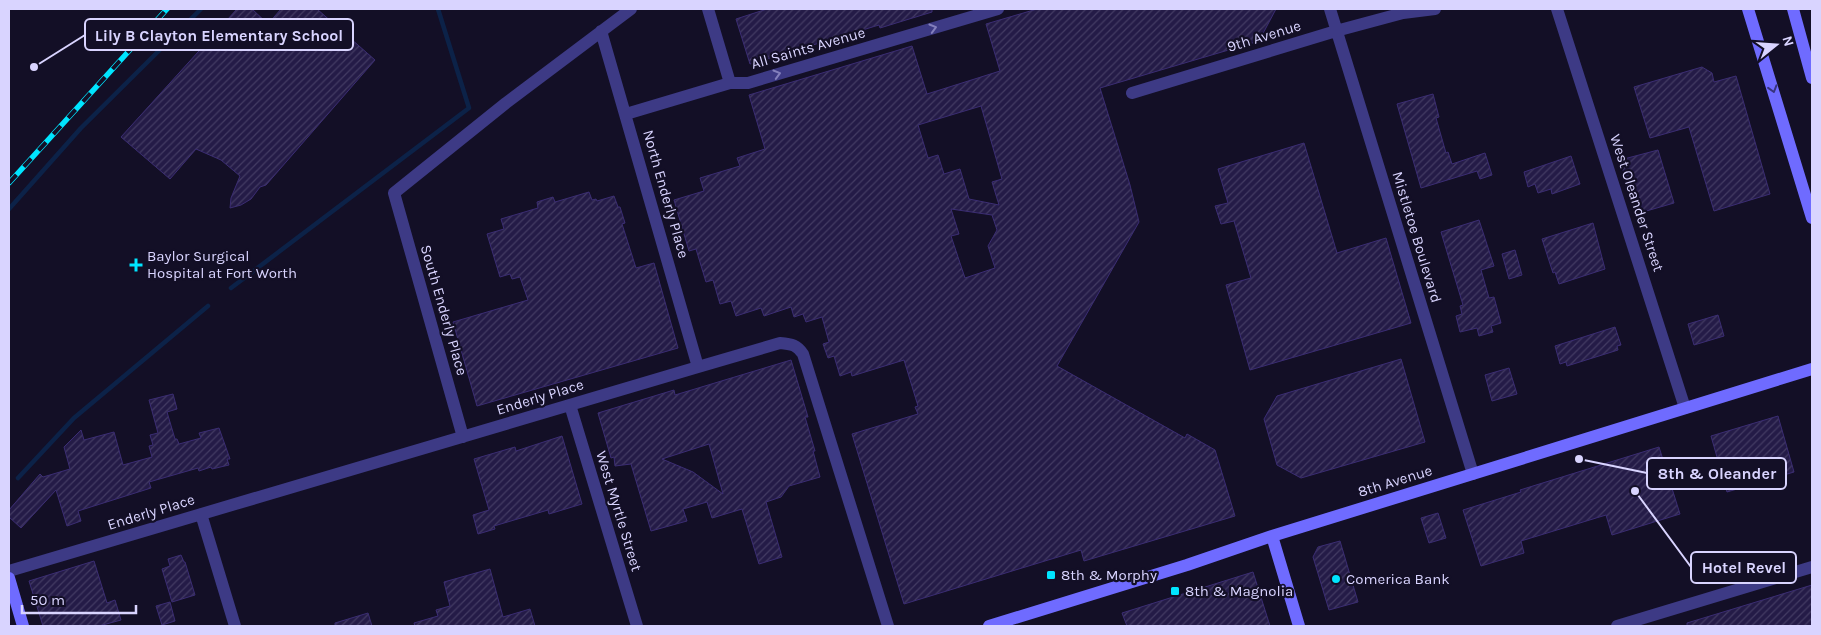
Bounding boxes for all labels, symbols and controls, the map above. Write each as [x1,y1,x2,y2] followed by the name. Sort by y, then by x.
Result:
[1225,16,1303,56] street label: 9th Avenue
[85,19,353,50] callout: Lily B Clayton Elementary School
[1751,20,1801,70] north arrow
[749,23,867,73] street label: All Saints Avenue
[929,23,937,33] one-way arrow
[95,26,343,45] text: Lily B Clayton Elementary School
[1778,34,1798,49] text: N
[773,69,781,79] one-way arrow
[1767,84,1777,92] one-way arrow
[639,128,693,260] street label: North Enderly Place
[1606,132,1668,274] street label: West Oleander Street
[1388,169,1446,305] street label: Mistletoe Boulevard
[417,243,471,377] street label: South Enderly Place
[147,247,297,282] place label: Baylor Surgical Hospital at Fort Worth
[129,258,143,272] marker: Baylor Surgical Hospital at Fort Worth
[494,375,586,419] street label: Enderly Place
[592,449,646,574] street label: West Myrtle Street
[1647,458,1786,489] callout: 8th & Oleander
[1356,461,1434,501] street label: 8th Avenue
[1658,464,1777,483] text: 8th & Oleander
[105,490,197,534] street label: Enderly Place
[1691,552,1796,583] callout: Hotel Revel
[1702,558,1786,577] text: Hotel Revel
[1061,566,1157,584] place label: 8th & Morphy
[1045,569,1057,581] marker: 8th & Morphy
[1346,570,1450,588] place label: Comerica Bank
[1330,573,1342,585] marker: Comerica Bank
[22,582,136,614] scale bar
[1185,582,1293,600] place label: 8th & Magnolia
[1169,585,1181,597] marker: 8th & Magnolia
[30,591,65,609] text: 50 m

